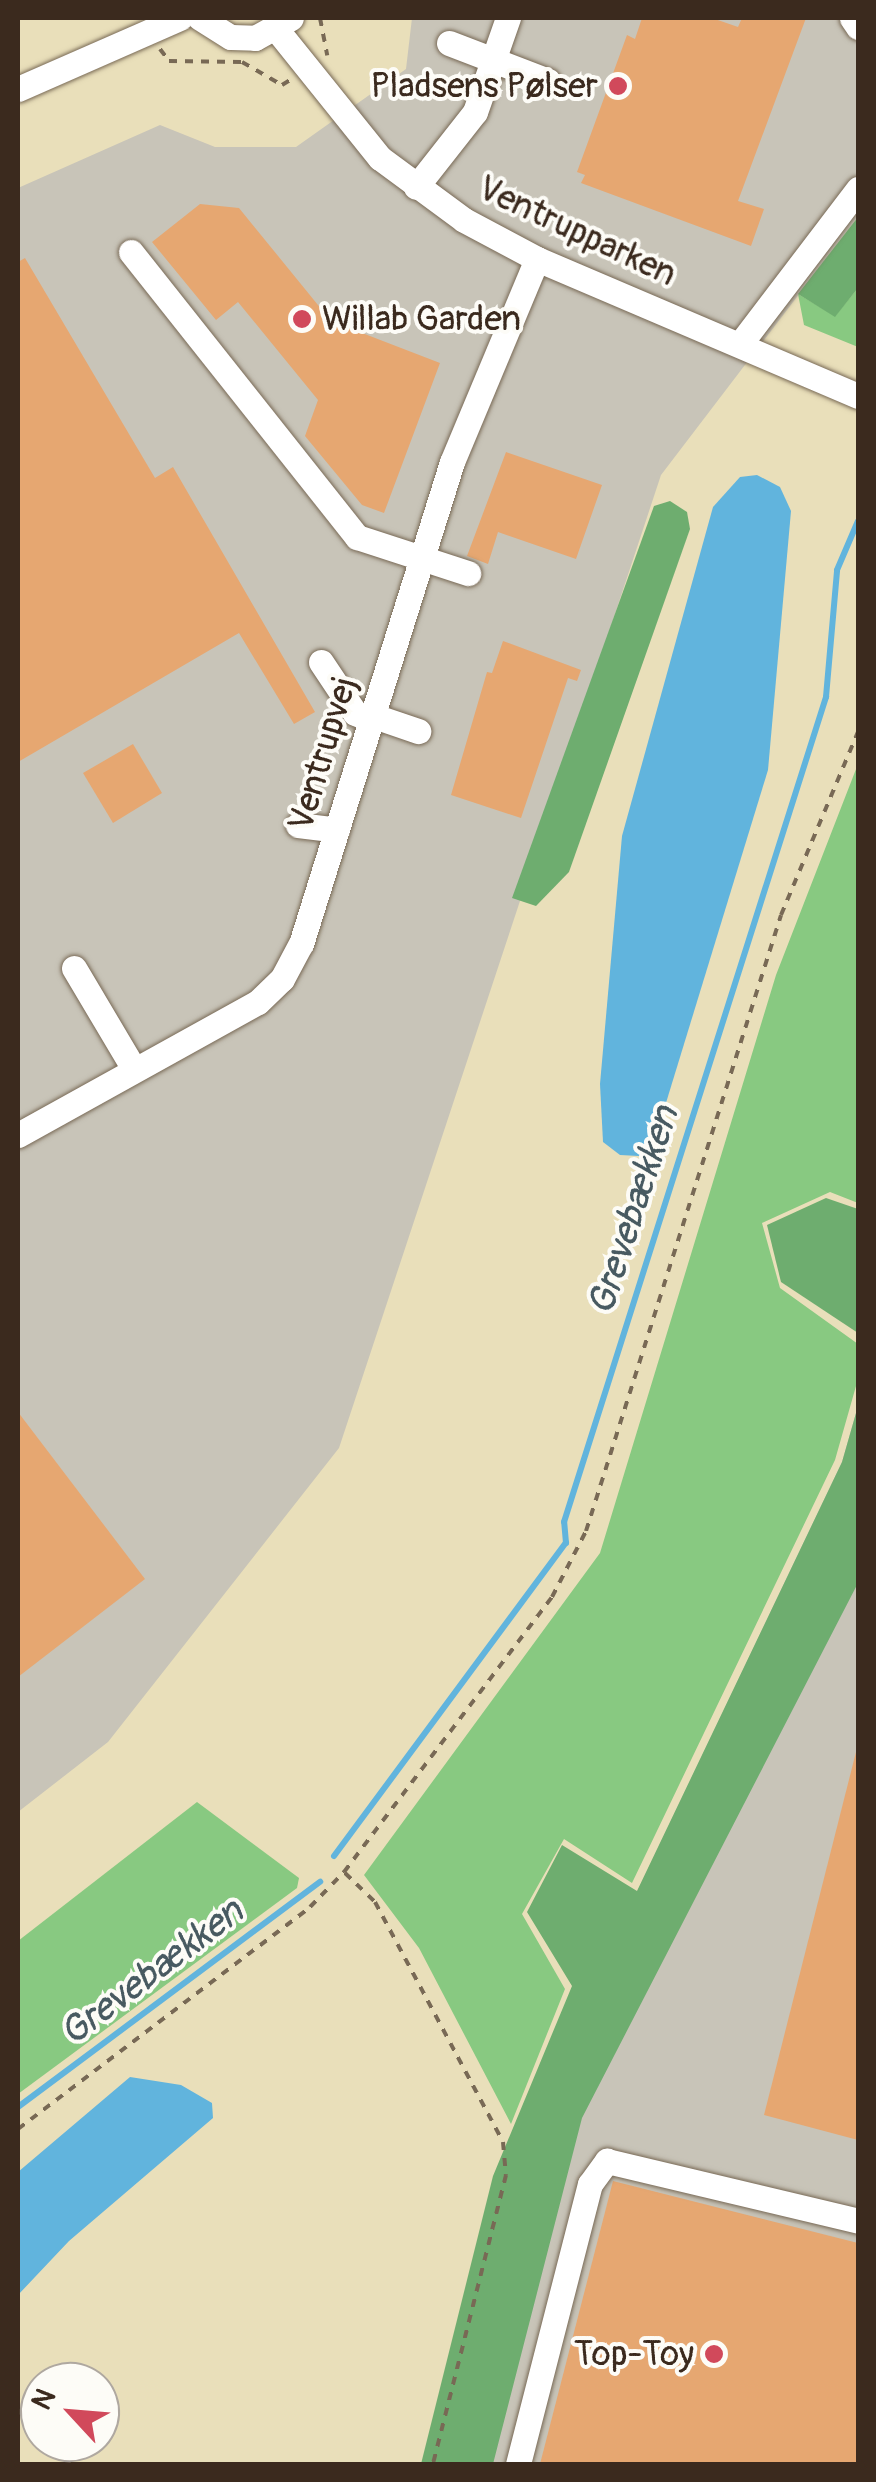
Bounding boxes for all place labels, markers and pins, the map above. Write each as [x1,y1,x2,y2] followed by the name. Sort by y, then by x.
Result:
[371,65,598,107] place label: Pladsens Pølser
[607,75,629,97] marker: Pladsens Pølser
[322,298,521,340] place label: Willab Garden
[291,308,313,330] marker: Willab Garden
[574,2333,694,2375] place label: Top-Toy
[703,2343,725,2365] marker: Top-Toy

